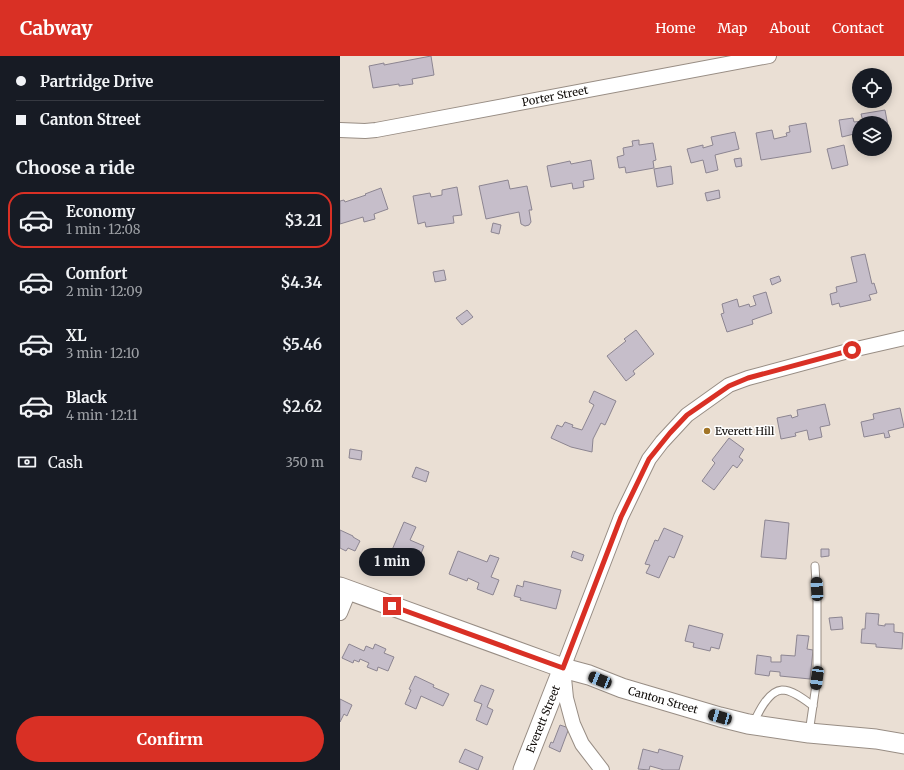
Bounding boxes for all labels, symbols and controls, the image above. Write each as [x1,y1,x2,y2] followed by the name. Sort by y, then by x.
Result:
[20,16,93,40] text: Cabway
[655,19,696,37] text: Home
[718,19,747,37] text: Map
[769,19,810,37] text: About
[832,19,884,37] text: Contact
[852,68,892,156] map controls
[852,68,892,108] button: locate
[40,72,153,91] text: Partridge Drive
[521,83,590,109] street label: Porter Street
[40,110,141,129] text: Canton Street
[852,116,892,156] button: layers
[16,156,135,179] text: Choose a ride
[18,202,54,238] icon: car
[66,202,135,221] text: Economy
[284,211,322,230] text: $3.21
[66,221,141,238] text: 1 min · 12:08
[18,264,54,300] icon: car
[66,264,127,283] text: Comfort
[281,273,322,292] text: $4.34
[66,283,143,300] text: 2 min · 12:09
[18,326,54,362] icon: car
[66,326,87,345] text: XL
[282,335,322,354] text: $5.46
[843,341,861,359] route start
[66,345,139,362] text: 3 min · 12:10
[18,388,54,424] icon: car
[66,388,107,407] text: Black
[282,397,322,416] text: $2.62
[66,407,138,424] text: 4 min · 12:11
[715,424,775,438] place label: Everett Hill
[702,426,712,436] marker: Everett Hill
[16,451,38,473] icon: cash
[48,453,83,472] text: Cash
[286,454,324,471] text: 350 m
[359,548,425,576] callout: 1 min
[374,553,410,570] text: 1 min
[810,577,824,601] car
[383,597,401,615] route end
[809,665,825,691] car
[587,670,613,690] car
[523,682,563,755] street label: Everett Street
[626,683,700,717] street label: Canton Street
[707,708,733,726] car
[16,716,324,762] button: Confirm

